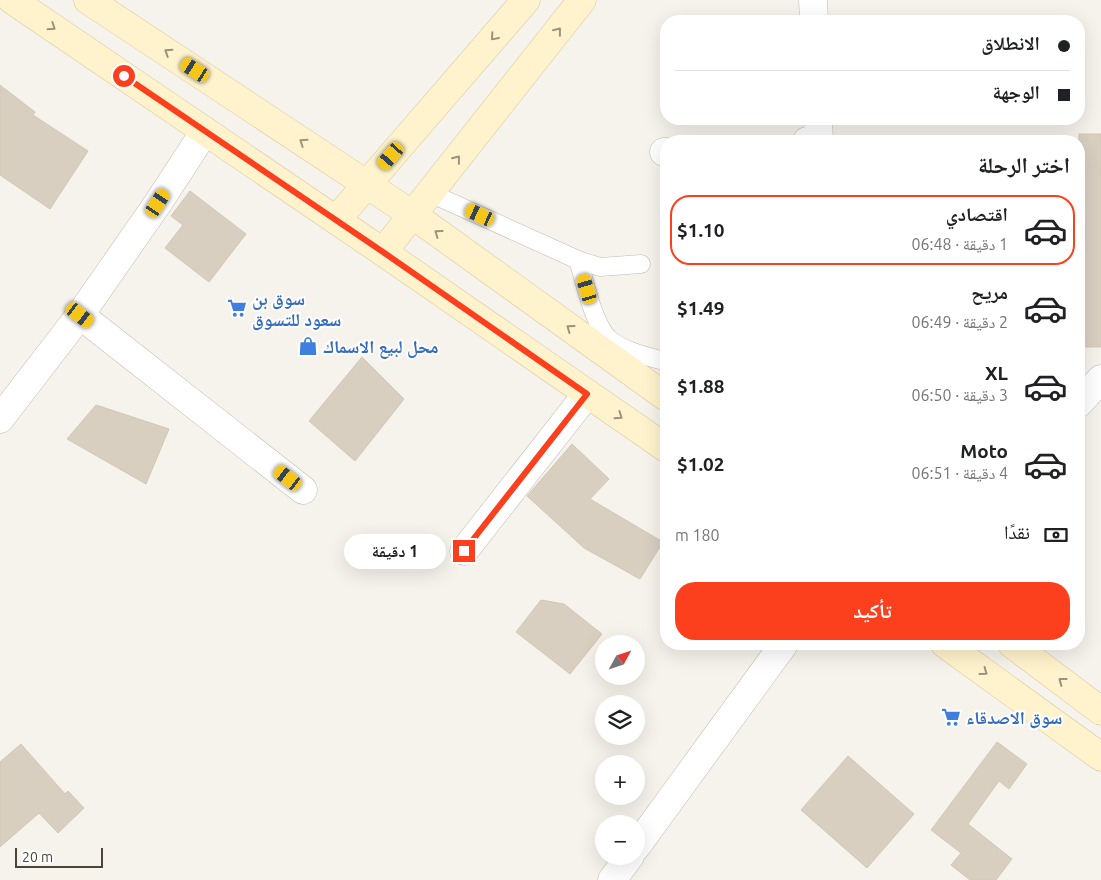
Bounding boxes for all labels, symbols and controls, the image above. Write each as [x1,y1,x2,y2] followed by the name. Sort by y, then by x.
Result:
[46,21,56,30] one-way arrow
[552,28,560,37] one-way arrow
[491,31,500,40] one-way arrow
[981,32,1040,54] text: الانطلاق
[164,49,173,58] one-way arrow
[178,56,211,84] car
[113,65,135,87] route start
[992,81,1040,103] text: الوجهة
[299,139,309,148] one-way arrow
[375,140,406,172] car
[978,152,1070,177] text: اختر الرحلة
[451,155,460,165] one-way arrow
[143,186,172,220] car
[463,202,496,228] car
[946,203,1008,225] text: اقتصادي
[1023,208,1068,253] icon: car
[677,219,725,241] text: $1.10
[434,230,443,239] one-way arrow
[911,235,1008,253] text: 1 دقيقة · 06:48
[575,272,598,306] car
[971,281,1008,303] text: مريح
[1023,286,1068,331] icon: car
[252,288,341,331] place label: سوق بن سعود للتسوق
[226,297,248,319] supermarket icon: سوق بن سعود للتسوق
[677,297,725,319] text: $1.49
[63,300,96,330] car
[911,313,1008,331] text: 2 دقيقة · 06:49
[567,325,576,333] one-way arrow
[297,335,319,357] shop icon: محل لبيع الاسماك
[323,336,439,359] place label: محل لبيع الاسماك
[985,362,1008,384] text: XL
[1023,364,1068,409] icon: car
[677,375,725,397] text: $1.88
[911,386,1008,404] text: 3 دقيقة · 06:50
[614,410,623,419] one-way arrow
[960,440,1008,462] text: Moto
[1023,442,1068,487] icon: car
[677,453,725,475] text: $1.02
[271,463,304,493] car
[911,464,1008,482] text: 4 دقيقة · 06:51
[1004,521,1030,543] text: نقدًا
[1042,521,1070,549] icon: cash
[675,526,720,544] text: 180 m
[344,534,446,568] callout: 1 دقيقة
[453,540,475,562] route end
[372,542,418,560] text: 1 دقيقة
[675,582,1070,640] button: تأكيد
[595,635,645,685] north arrow
[595,635,645,865] map controls
[978,667,987,675] one-way arrow
[1059,679,1068,687] one-way arrow
[595,695,645,745] button: layers
[940,706,962,728] supermarket icon: سوق الاصدقاء
[966,707,1062,729] place label: سوق الاصدقاء
[595,755,645,805] button: +
[595,815,645,865] button: −
[15,845,102,868] scale bar
[22,849,53,865] text: 20 m

